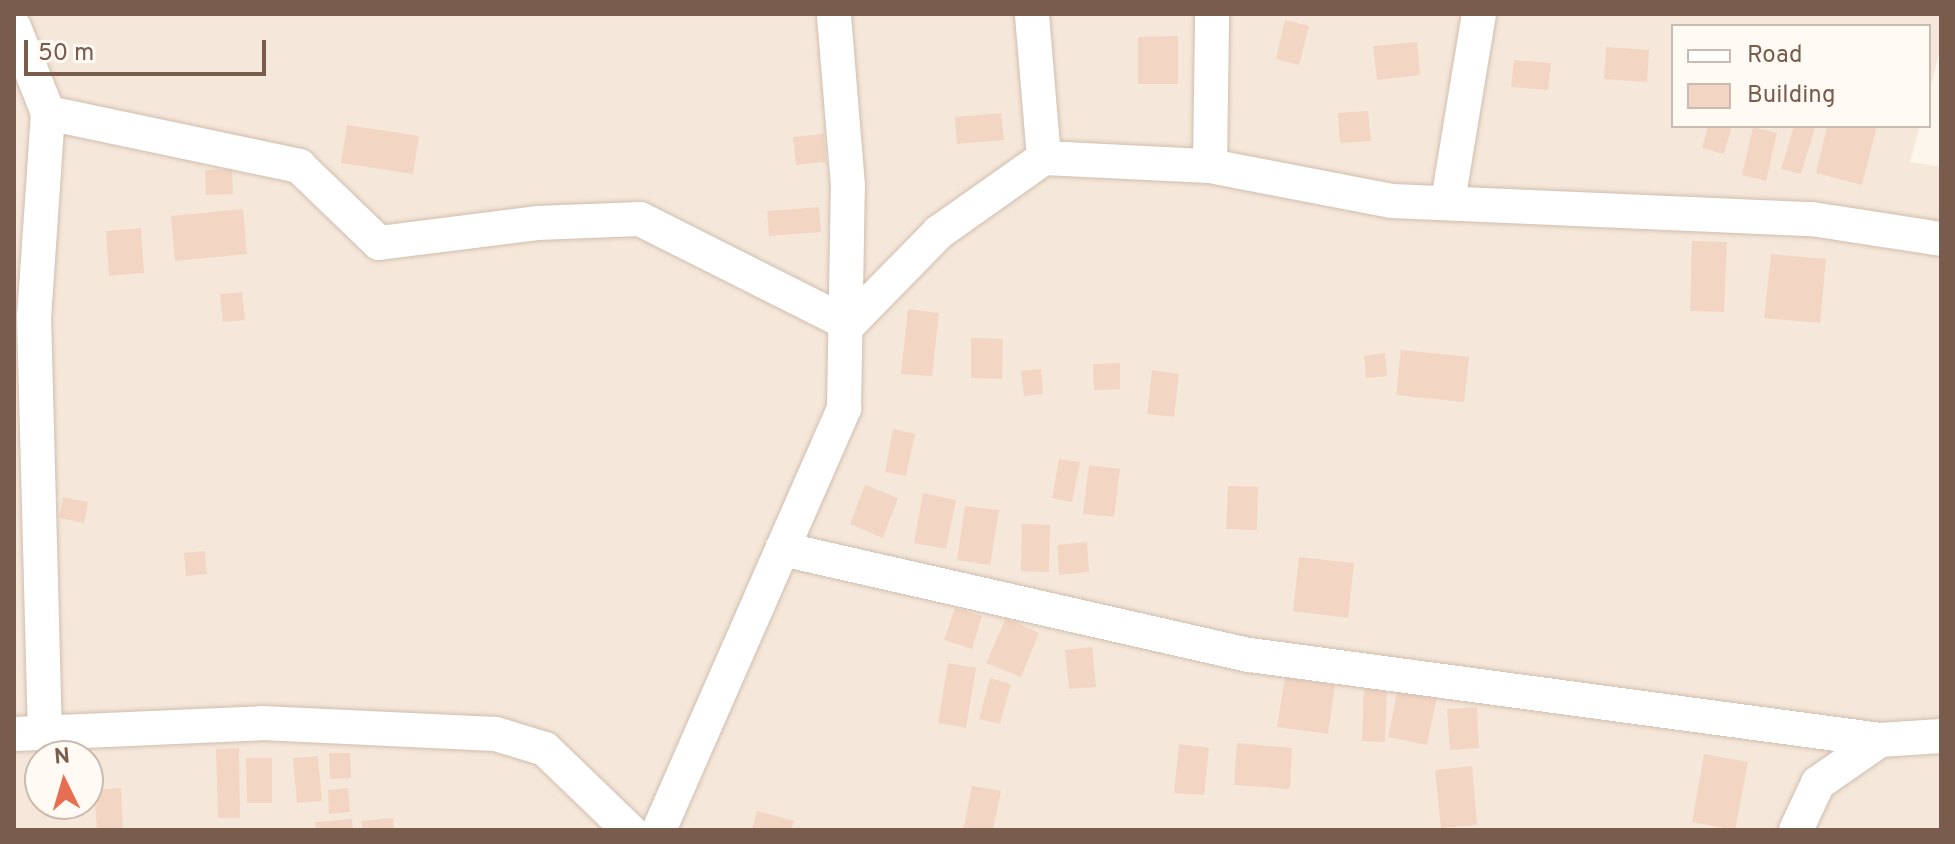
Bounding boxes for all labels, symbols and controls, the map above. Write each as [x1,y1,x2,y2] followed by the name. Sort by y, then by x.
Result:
[28,24,270,74] scale bar
[1671,24,1931,128] legend
[38,39,94,69] text: 50 m
[1747,41,1803,71] text: Road
[1747,81,1836,111] text: Building
[24,740,104,820] north arrow
[53,743,71,772] text: N

